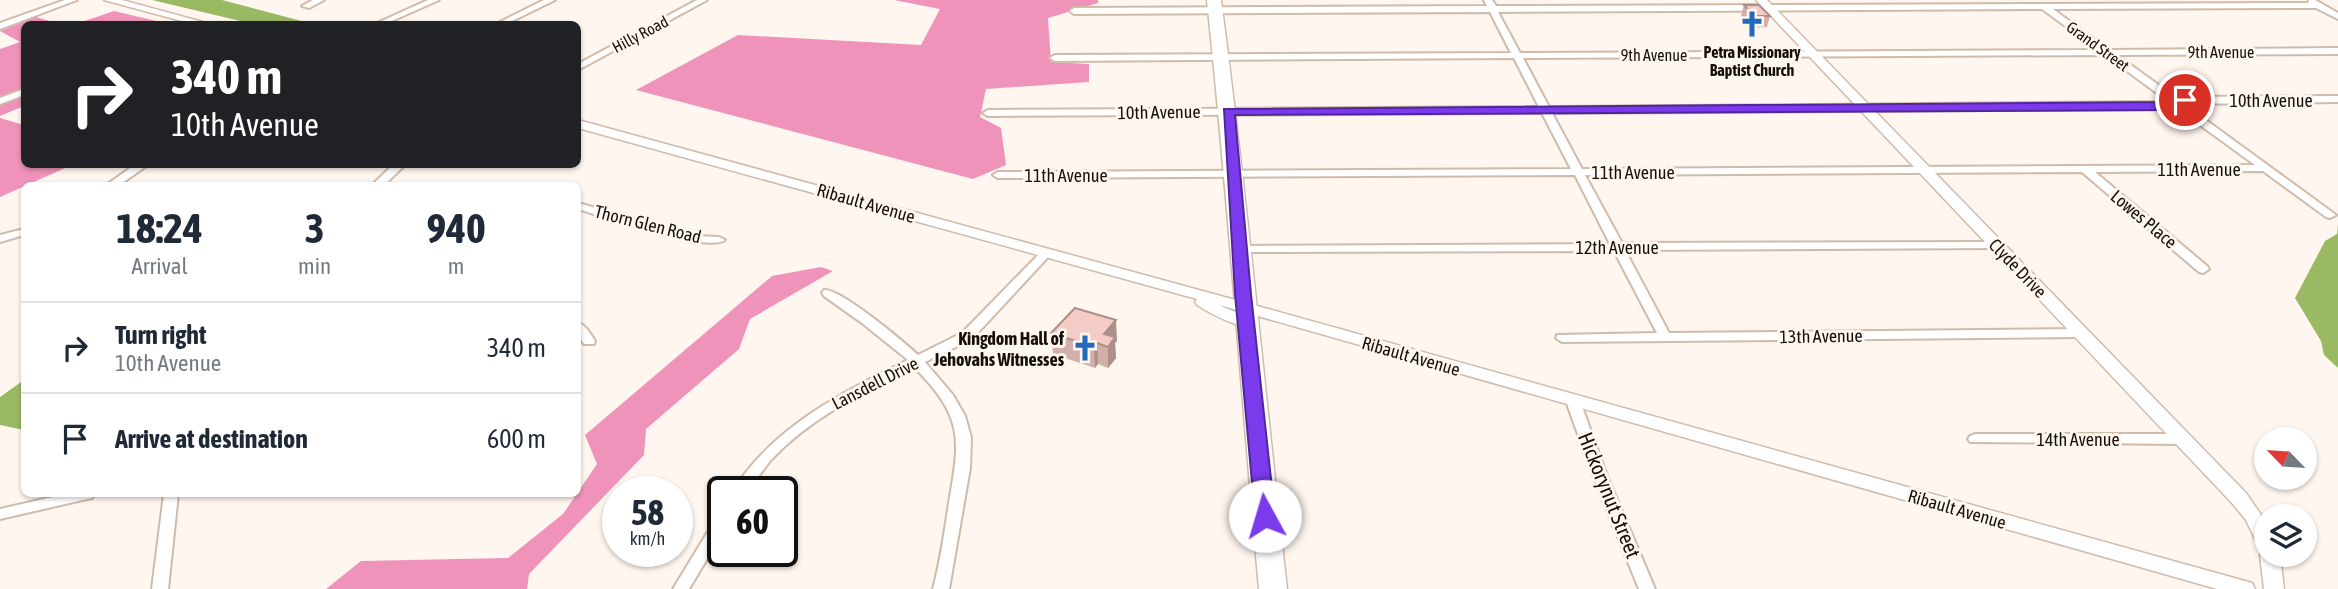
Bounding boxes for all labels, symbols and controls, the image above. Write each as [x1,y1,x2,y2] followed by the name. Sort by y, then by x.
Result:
[1737,9,1767,39] church icon: Petra Missionary Baptist Church
[609,12,671,57] street label: Hilly Road
[2063,17,2133,75] street label: Grand Street
[1704,43,1801,79] place label: Petra Missionary Baptist Church
[2188,43,2254,61] street label: 9th Avenue
[1621,46,1687,64] street label: 9th Avenue
[171,48,282,104] text: 340 m
[56,49,147,140] icon: right
[2155,70,2215,130] pin
[2166,81,2204,119] icon: arrive
[2229,90,2313,111] street label: 10th Avenue
[1117,101,1201,123] street label: 10th Avenue
[171,106,319,143] text: 10th Avenue
[2157,159,2241,180] street label: 11th Avenue
[1591,162,1675,183] street label: 11th Avenue
[1024,165,1108,186] street label: 11th Avenue
[815,179,917,227] street label: Ribault Avenue
[2107,185,2181,253] street label: Lowes Place
[593,201,703,247] street label: Thorn Glen Road
[116,204,203,252] text: 18:24
[305,204,324,252] text: 3
[426,204,486,252] text: 940
[1985,234,2051,302] street label: Clyde Drive
[1575,237,1659,258] street label: 12th Avenue
[131,253,188,279] text: Arrival
[298,253,331,279] text: min
[448,253,464,279] text: m
[115,320,206,350] text: Turn right
[1779,325,1863,347] street label: 13th Avenue
[932,328,1065,370] place label: Kingdom Hall of Jehovahs Witnesses
[56,329,94,367] icon: right
[1360,332,1462,380] street label: Ribault Avenue
[487,333,546,363] text: 340 m
[1070,333,1100,363] church icon: Kingdom Hall of Jehovahs Witnesses
[115,350,221,376] text: 10th Avenue
[828,352,922,414] street label: Lansdell Drive
[56,420,94,458] icon: arrive
[115,424,308,454] text: Arrive at destination
[487,424,546,454] text: 600 m
[2254,427,2317,490] north arrow
[2254,427,2317,567] map controls
[1574,429,1646,561] street label: Hickorynut Street
[2036,429,2120,450] street label: 14th Avenue
[707,476,798,567] speed limit sign: 60
[1228,479,1302,553] position arrow
[1906,485,2008,533] street label: Ribault Avenue
[631,492,664,532] text: 58
[2254,504,2317,567] button: layers
[630,528,665,549] text: km/h

